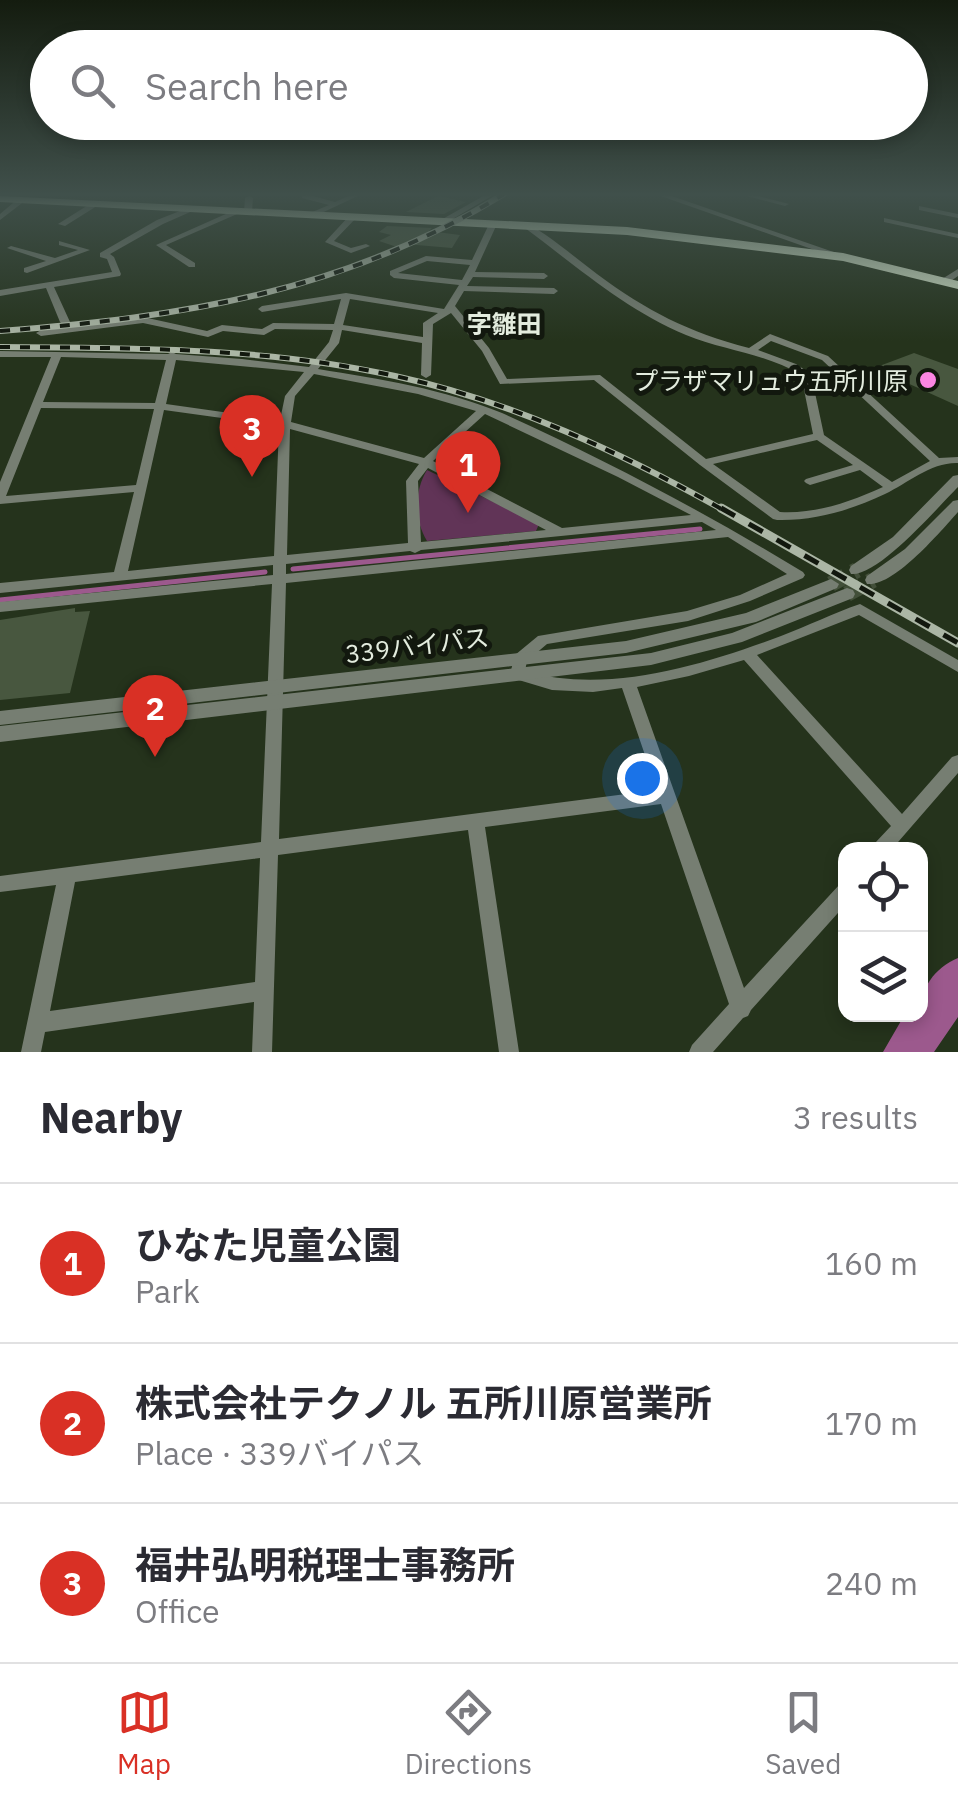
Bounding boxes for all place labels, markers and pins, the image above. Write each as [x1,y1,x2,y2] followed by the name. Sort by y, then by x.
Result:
[633,364,908,397] place label: プラザマリュウ五所川原
[917,369,939,391] marker: プラザマリュウ五所川原
[220,394,284,477] pin: 3
[436,430,500,513] pin: 1
[122,674,188,757] pin: 2

